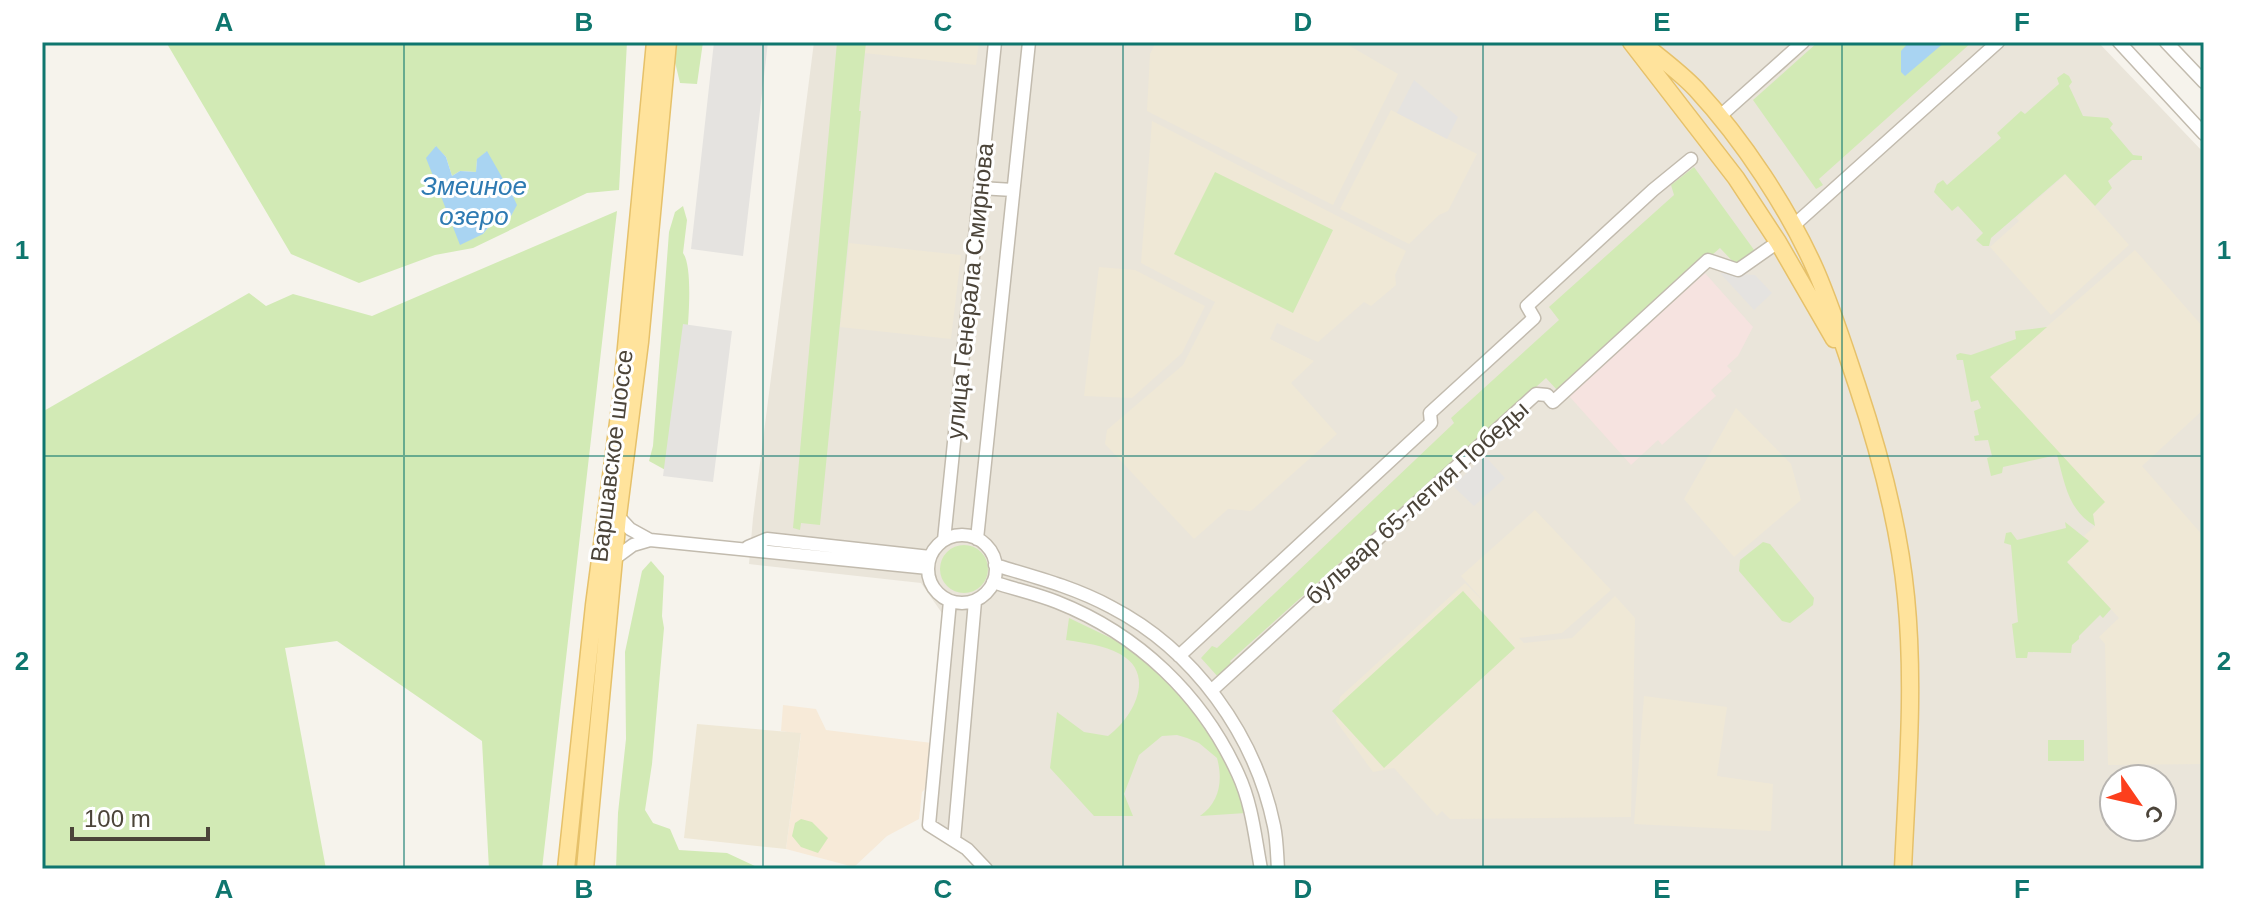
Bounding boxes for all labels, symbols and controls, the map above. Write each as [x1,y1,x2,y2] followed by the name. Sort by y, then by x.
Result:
[215,7,234,37] text: A
[575,7,593,37] text: B
[934,7,953,37] text: C
[1294,7,1312,37] text: D
[1653,7,1671,37] text: E
[2014,7,2030,37] text: F
[941,141,999,440] street label: улица Генерала Смирнова
[421,171,527,231] water label: Змеиное озеро
[15,235,29,265] text: 1
[2217,235,2231,265] text: 1
[585,348,638,564] street label: Варшавское шоссе
[1300,395,1534,610] street label: бульвар 65-летия Победы
[15,646,29,676] text: 2
[2217,646,2231,676] text: 2
[2098,763,2178,843] north arrow
[72,791,208,841] scale bar
[2139,800,2169,828] text: С
[84,805,151,832] text: 100 m
[215,874,234,904] text: A
[575,874,593,904] text: B
[934,874,953,904] text: C
[1294,874,1312,904] text: D
[1653,874,1671,904] text: E
[2014,874,2030,904] text: F

